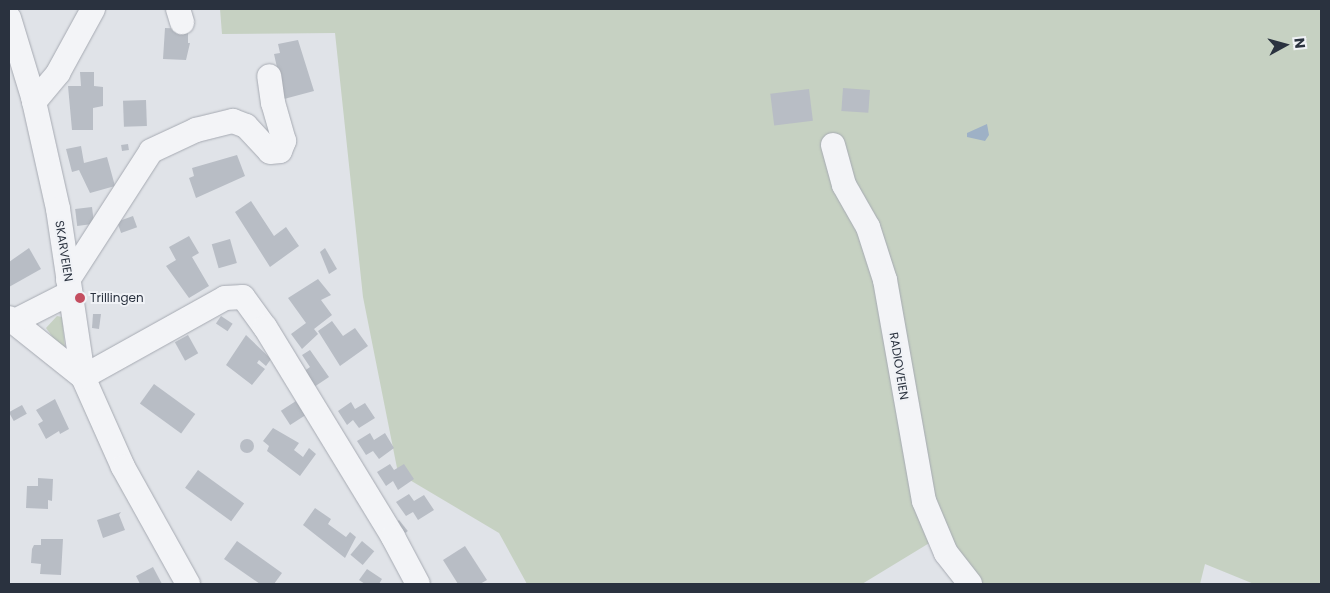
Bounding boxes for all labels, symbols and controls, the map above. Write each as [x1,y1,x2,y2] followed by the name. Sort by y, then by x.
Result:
[1260,20,1310,70] north arrow
[1289,37,1310,50] text: N
[52,220,76,282] street label: SKARVEIEN
[90,291,144,305] place label: Trillingen
[74,292,86,304] marker: Trillingen
[887,331,911,401] street label: RADIOVEIEN

